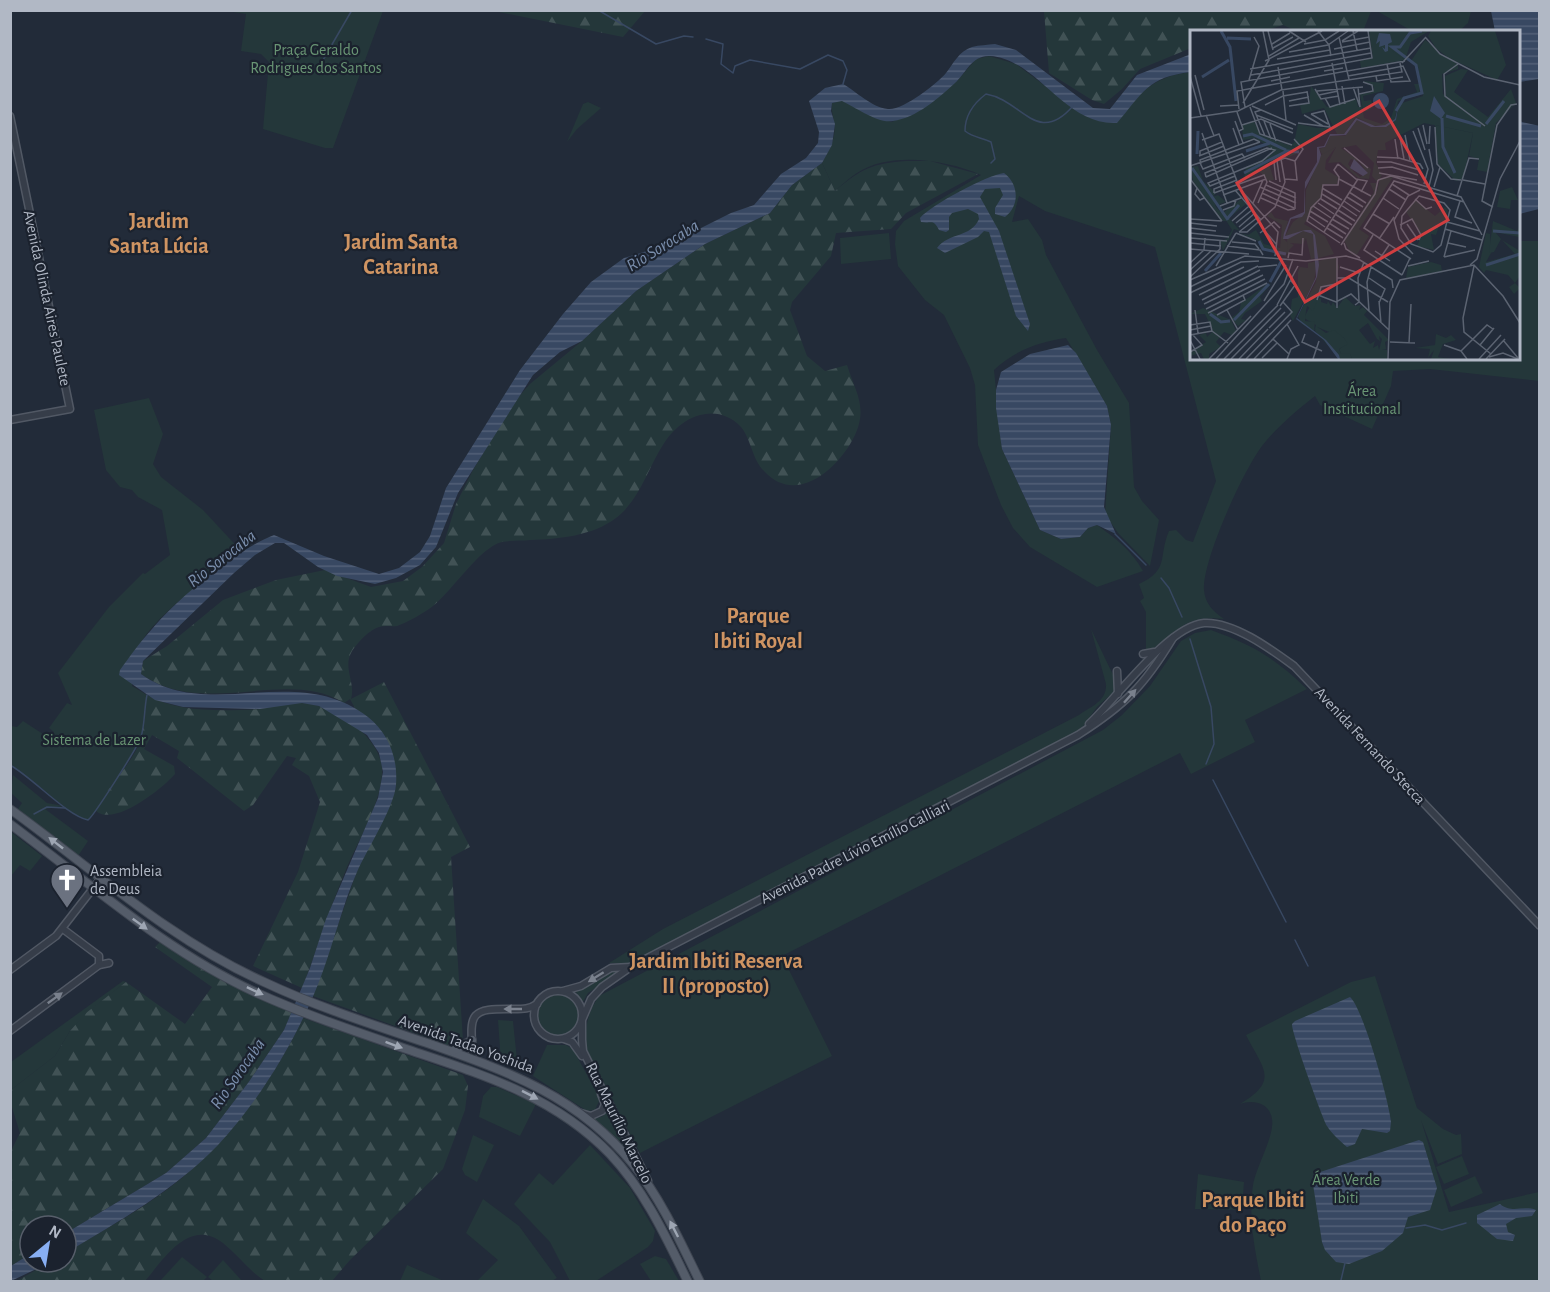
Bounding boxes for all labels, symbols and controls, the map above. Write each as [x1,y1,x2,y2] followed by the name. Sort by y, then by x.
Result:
[1190,30,1520,360] inset map
[250,42,382,76] park label: Praça Geraldo Rodrigues dos Santos
[21,209,73,387] street label: Avenida Olinda Aires Paulete
[109,210,209,257] district label: Jardim Santa Lúcia
[624,217,702,275] water label: Rio Sorocaba
[344,231,459,278] district label: Jardim Santa Catarina
[1323,381,1401,417] park label: Área Institucional
[184,527,260,591] water label: Rio Sorocaba
[713,605,803,653] district label: Parque Ibiti Royal
[1312,684,1428,808] street label: Avenida Fernando Stecca
[1123,689,1136,704] one-way arrow
[42,732,147,748] park label: Sistema de Lazer
[758,797,952,907] street label: Avenida Padre Lívio Emílio Calliari
[48,837,64,850] one-way arrow
[49,862,85,909] church icon: Assembleia de Deus
[90,863,162,897] place label: Assembleia de Deus
[133,917,148,929] one-way arrow
[629,950,803,997] district label: Jardim Ibiti Reserva II (proposto)
[587,972,604,983] one-way arrow
[246,987,263,996] one-way arrow
[47,993,62,1005] one-way arrow
[503,1004,522,1014] one-way arrow
[396,1012,536,1076] street label: Avenida Tadao Yoshida
[207,1035,269,1113] water label: Rio Sorocaba
[386,1040,404,1050] one-way arrow
[583,1060,655,1186] street label: Rua Maurílio Marcelo
[521,1090,538,1099] one-way arrow
[1312,1170,1380,1206] park label: Área Verde Ibiti
[1201,1189,1305,1236] district label: Parque Ibiti do Paço
[18,1214,78,1274] north arrow
[669,1221,679,1238] one-way arrow
[46,1222,64,1242] text: N

